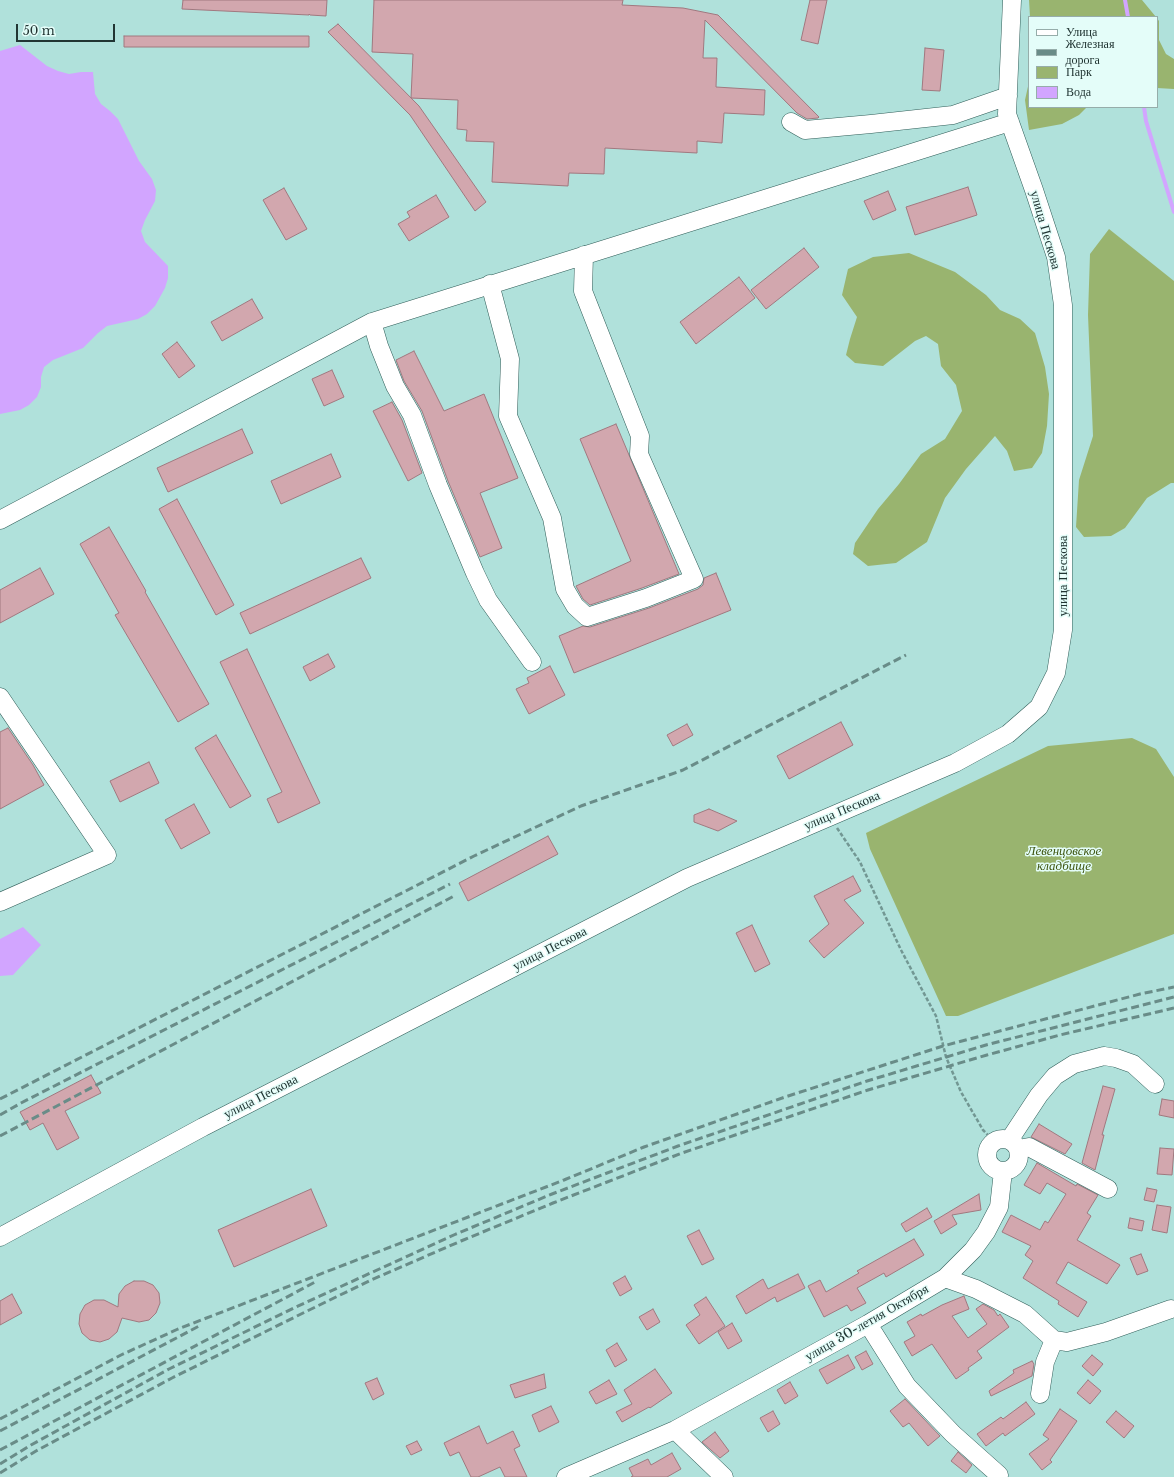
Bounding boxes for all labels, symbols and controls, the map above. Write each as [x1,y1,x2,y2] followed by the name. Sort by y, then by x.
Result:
[18,16,117,42] scale bar
[1028,16,1158,108] legend
[23,23,55,38] text: 50 m
[1066,24,1097,39] text: Улица
[1065,36,1114,67] text: Железная дорога
[1066,64,1092,79] text: Парк
[1066,84,1091,99] text: Вода
[1026,189,1064,271] street label: улица Пескова
[1055,536,1071,616] street label: улица Пескова
[802,788,882,834] street label: улица Пескова
[1027,843,1101,874] park label: Левенцовское кладбище
[510,924,590,974] street label: улица Пескова
[221,1072,301,1122] street label: улица Пескова
[803,1281,931,1365] street label: улица 30-летия Октября

